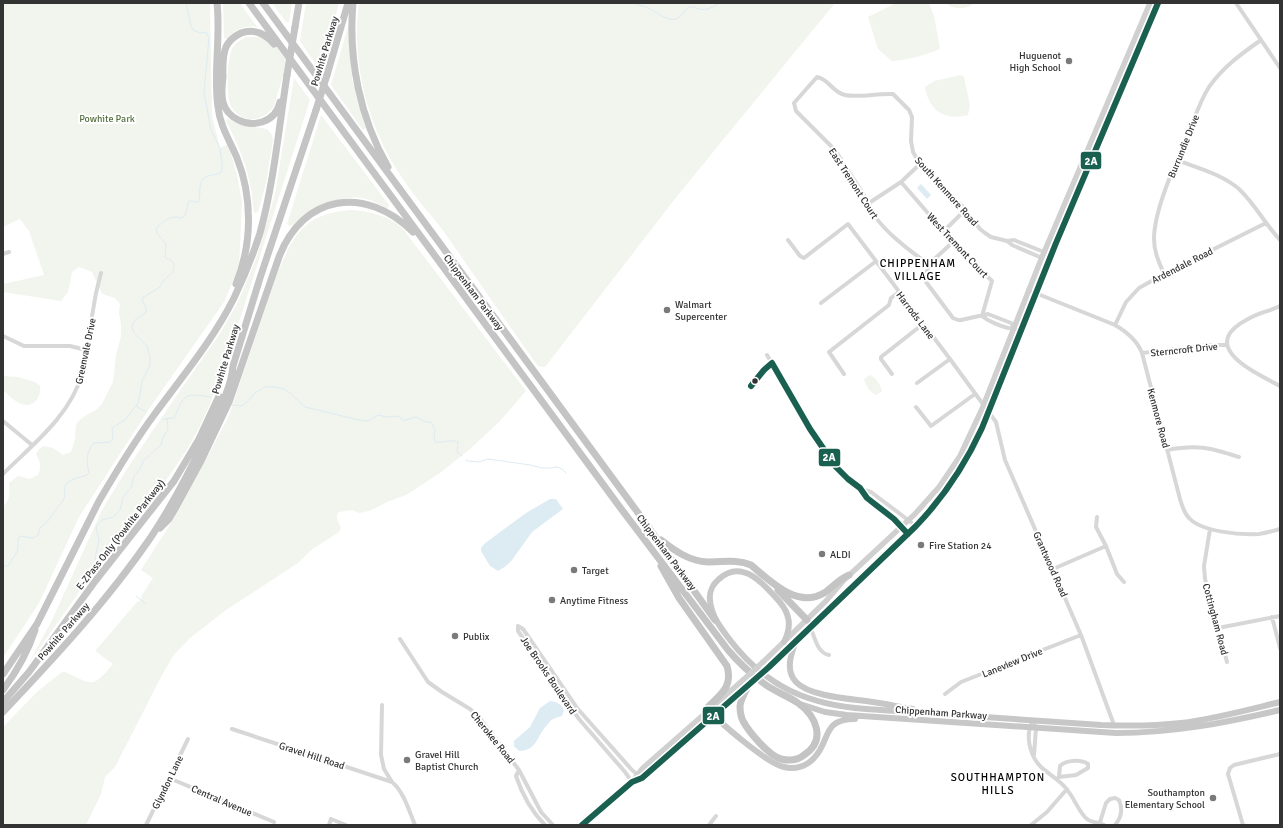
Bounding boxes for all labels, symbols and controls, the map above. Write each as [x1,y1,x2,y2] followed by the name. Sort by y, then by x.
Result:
[309,15,341,88] street label: Powhite Parkway
[1010,50,1061,74] place label: Huguenot High School
[1064,56,1074,66] marker: Huguenot High School
[79,113,135,125] park label: Powhite Park
[1166,113,1202,180] street label: Burrundie Drive
[826,146,881,222] street label: East Tremont Court
[1080,151,1102,170] line badge: 2A
[912,155,980,229] street label: South Kenmore Road
[1085,155,1097,168] text: 2A
[924,211,991,281] street label: West Tremont Court
[1150,245,1215,287] street label: Ardendale Road
[441,252,506,333] street label: Chippenham Parkway
[880,257,956,283] district label: CHIPPENHAM VILLAGE
[893,289,937,342] street label: Harrods Lane
[675,299,727,323] place label: Walmart Supercenter
[662,305,672,315] marker: Walmart Supercenter
[73,317,99,385] street label: Greenvale Drive
[210,323,242,396] street label: Powhite Parkway
[1150,340,1218,359] street label: Sterncroft Drive
[750,376,760,386] unlabelled marker
[1144,387,1172,450] street label: Kenmore Road
[818,448,841,467] line badge: 2A
[823,451,835,464] text: 2A
[74,477,168,592] street label: E-ZPass Only (Powhite Parkway)
[634,512,699,593] street label: Chippenham Parkway
[1030,530,1070,599] street label: Grantwood Road
[916,540,926,550] marker: Fire Station 24
[929,540,992,552] place label: Fire Station 24
[817,549,827,559] marker: ALDI
[830,549,851,561] place label: ALDI
[569,565,579,575] marker: Target
[582,565,609,577] place label: Target
[1200,582,1230,656] street label: Cottingham Road
[547,595,557,605] marker: Anytime Fitness
[560,595,629,607] place label: Anytime Fitness
[35,600,92,663] street label: Powhite Parkway
[450,631,460,641] marker: Publix
[463,631,490,643] place label: Publix
[518,634,579,717] street label: Joe Brooks Boulevard
[980,645,1044,681] street label: Laneview Drive
[895,704,988,722] street label: Chippenham Parkway
[702,706,725,725] line badge: 2A
[468,709,517,766] street label: Cherokee Road
[707,710,719,723] text: 2A
[277,740,346,772] street label: Gravel Hill Road
[415,749,478,773] place label: Gravel Hill Baptist Church
[150,754,186,811] street label: Glyndon Lane
[402,755,412,765] marker: Gravel Hill Baptist Church
[951,771,1045,797] district label: SOUTHHAMPTON HILLS
[189,783,254,819] street label: Central Avenue
[1125,787,1205,811] place label: Southampton Elementary School
[1208,793,1218,803] marker: Southampton Elementary School

